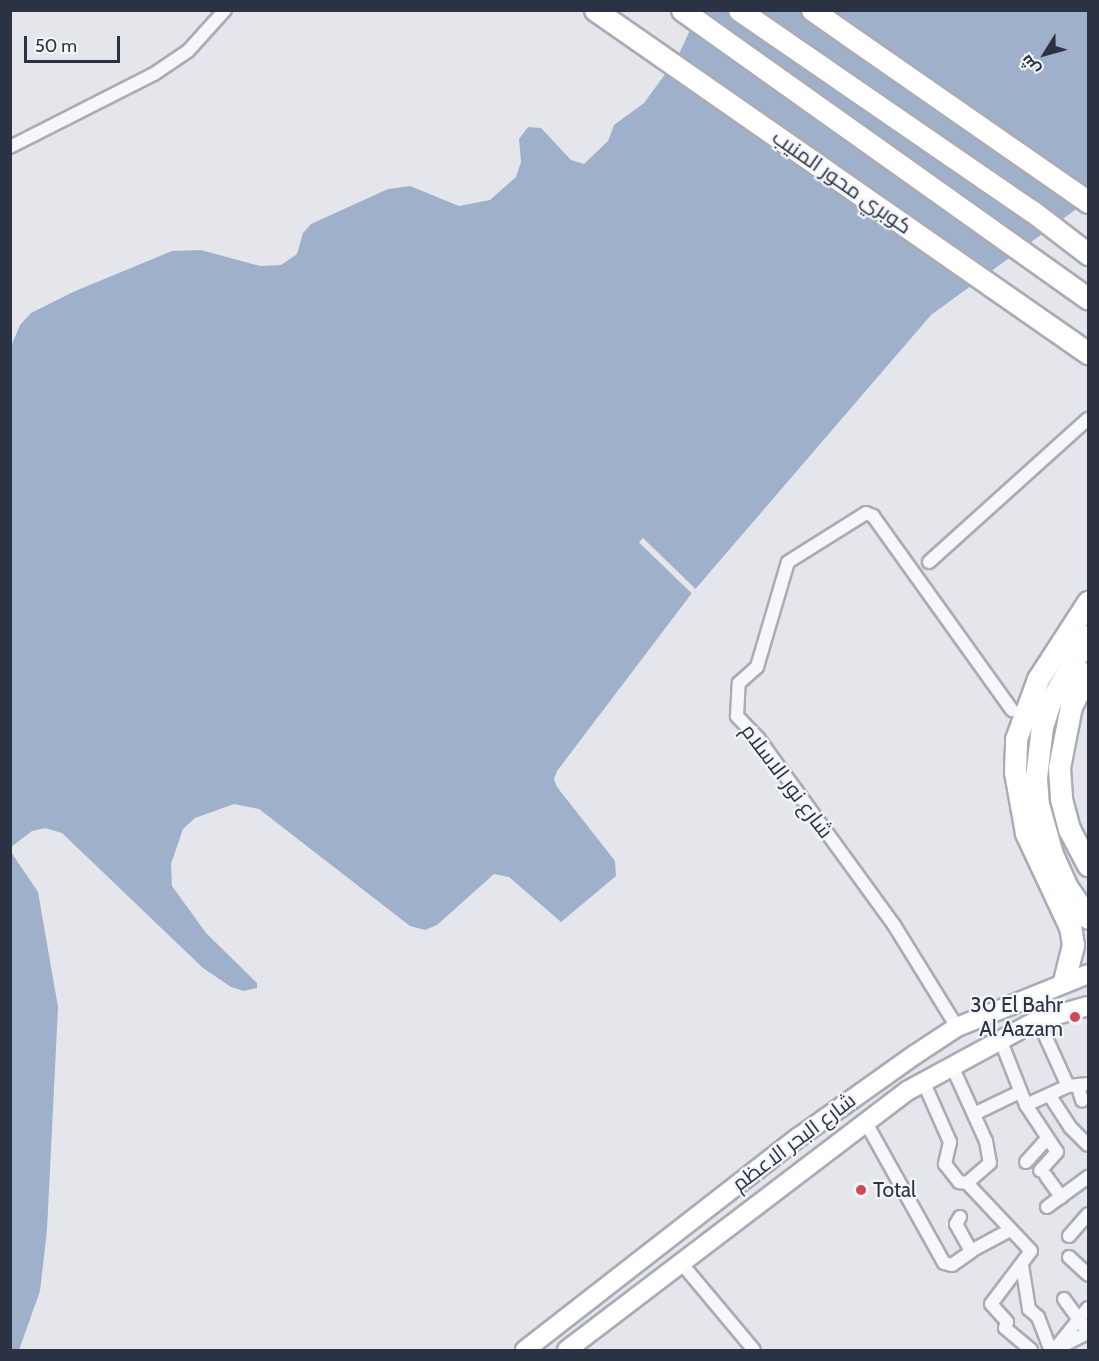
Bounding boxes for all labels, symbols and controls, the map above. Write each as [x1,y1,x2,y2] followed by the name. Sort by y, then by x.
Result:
[27,24,123,62] scale bar
[1015,24,1075,84] north arrow
[35,35,77,57] text: 50 m
[1016,51,1044,79] text: ش
[767,125,917,239] street label: كوبري محور المنيب
[736,719,838,843] street label: شارع نور الاسلام
[970,992,1063,1042] place label: 30 El Bahr Al Aazam
[1068,1010,1082,1024] marker: 30 El Bahr Al Aazam
[727,1087,861,1197] street label: شارع البحر الاعظم
[873,1177,916,1203] place label: Total
[854,1183,868,1197] marker: Total

